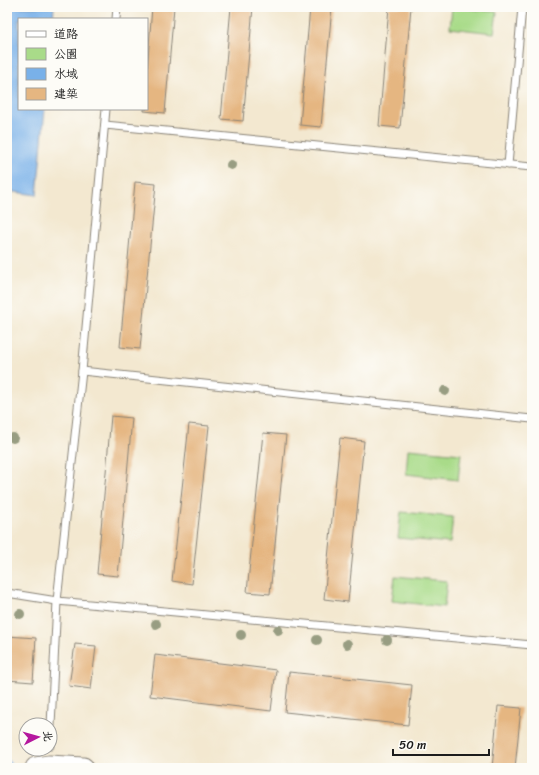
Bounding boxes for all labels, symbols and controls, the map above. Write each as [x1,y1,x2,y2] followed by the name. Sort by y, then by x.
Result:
[18,18,148,110] legend
[54,23,78,45] text: 道路
[54,43,78,65] text: 公園
[54,63,78,85] text: 水域
[54,83,78,105] text: 建築
[18,717,58,757] north arrow
[37,730,57,742] text: 北
[393,731,489,757] scale bar
[399,734,426,756] text: 50 m

